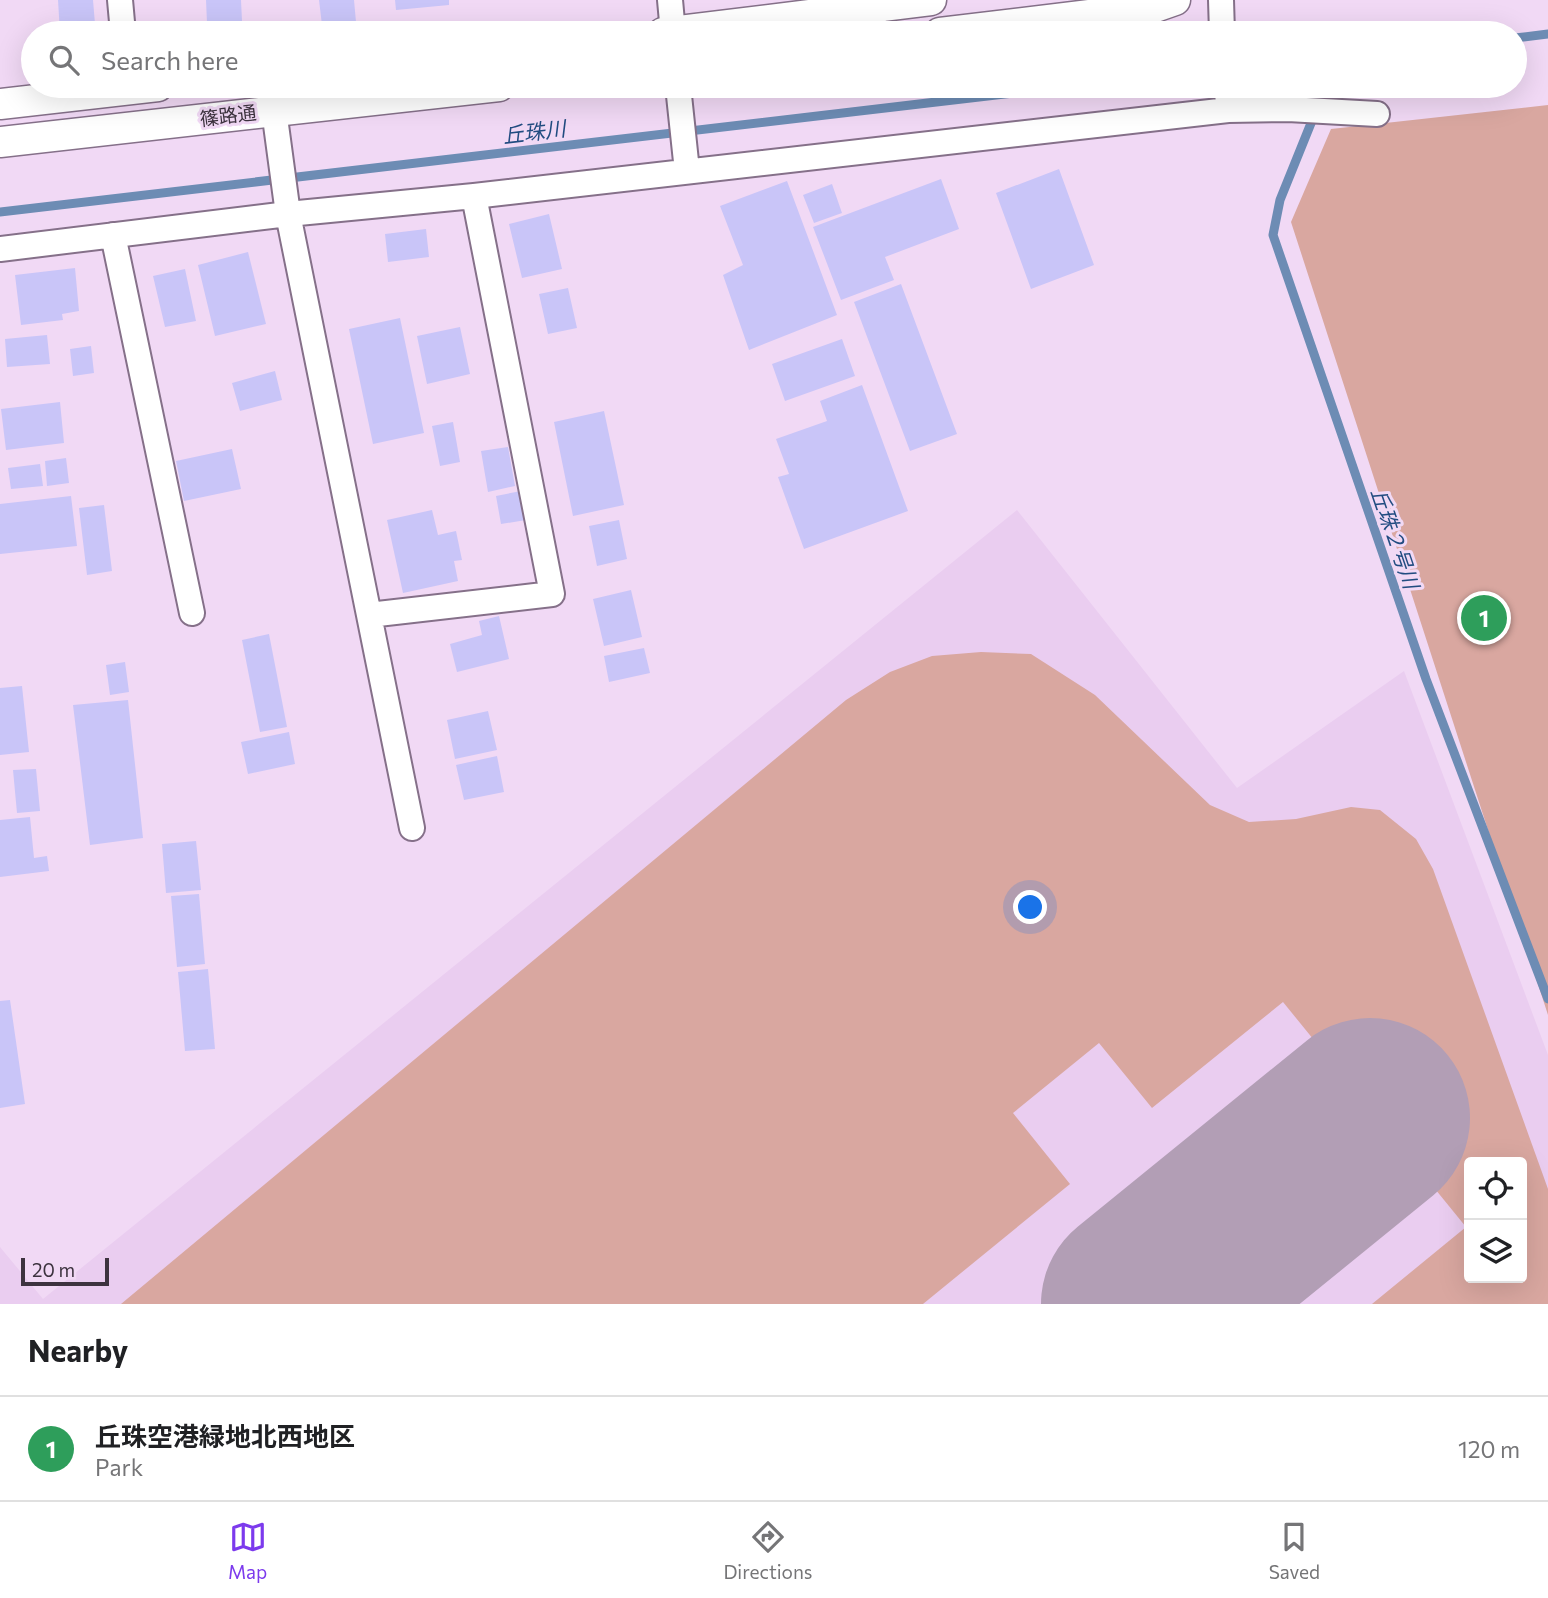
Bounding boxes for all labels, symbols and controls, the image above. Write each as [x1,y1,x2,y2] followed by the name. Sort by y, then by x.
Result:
[21,21,1527,98] search box
[45,41,83,79] icon: search
[101,44,239,75] text: Search here
[198,100,258,130] street label: 篠路通
[501,115,569,147] water label: 丘珠川
[1367,484,1426,594] water label: 丘珠２号川
[1461,592,1507,644] pin: 1
[1013,890,1047,924] your location
[1464,1157,1527,1283] map controls
[1464,1157,1527,1220] button: locate
[1464,1220,1527,1283] button: layers
[21,1255,108,1287] scale bar
[32,1258,75,1281] text: 20 m
[28,1331,128,1368] text: Nearby
[95,1420,355,1451] text: 丘珠空港緑地北西地区
[46,1435,56,1463] text: 1
[1458,1435,1520,1463] text: 120 m
[95,1453,143,1481] text: Park
[228,1518,267,1583] tab: Map
[723,1518,813,1583] tab: Directions
[1269,1518,1320,1583] tab: Saved

